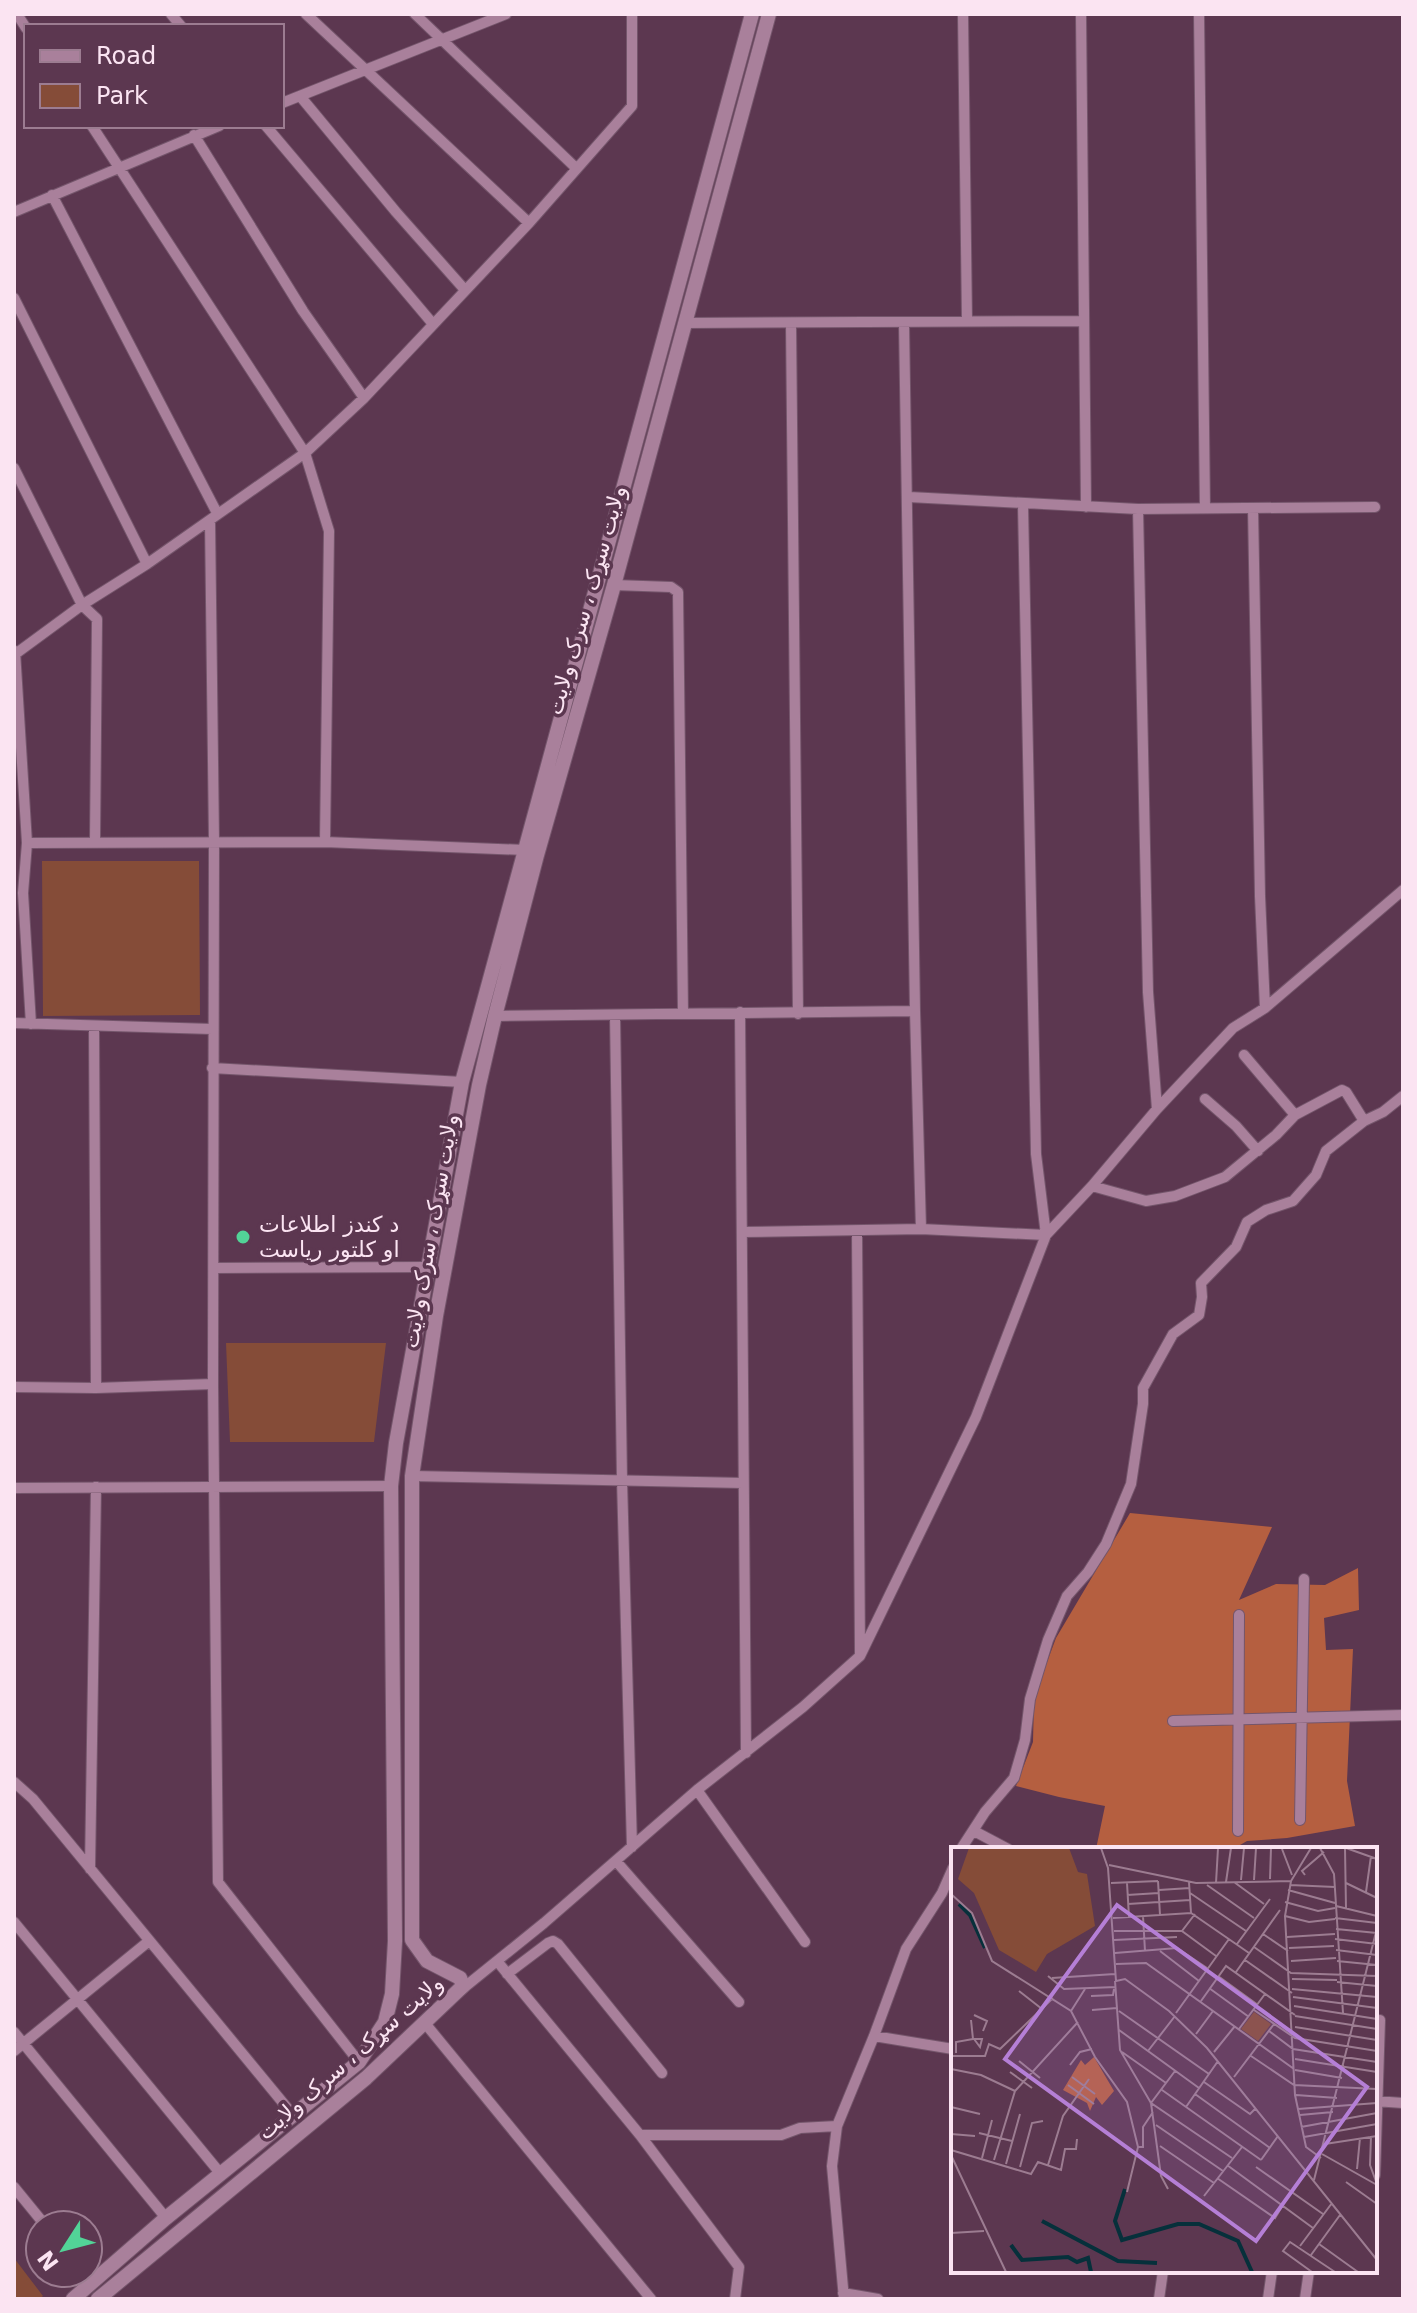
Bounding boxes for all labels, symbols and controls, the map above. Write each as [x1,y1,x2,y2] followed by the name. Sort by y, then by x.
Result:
[24,24,284,128] legend
[96,42,156,70] text: Road
[96,82,148,110] text: Park
[542,483,632,718] street label: ولایت سړک ، سرک ولایت
[398,1112,464,1350] street label: ولایت سړک ، سرک ولایت
[259,1212,400,1262] place label: د کندز اطلاعات او کلتور ریاست
[234,1228,252,1246] marker: د کندز اطلاعات او کلتور ریاست
[951,1847,1377,2273] inset map
[253,1970,449,2145] street label: ولایت سړک ، سرک ولایت
[24,2209,104,2289] north arrow
[33,2246,64,2275] text: N

